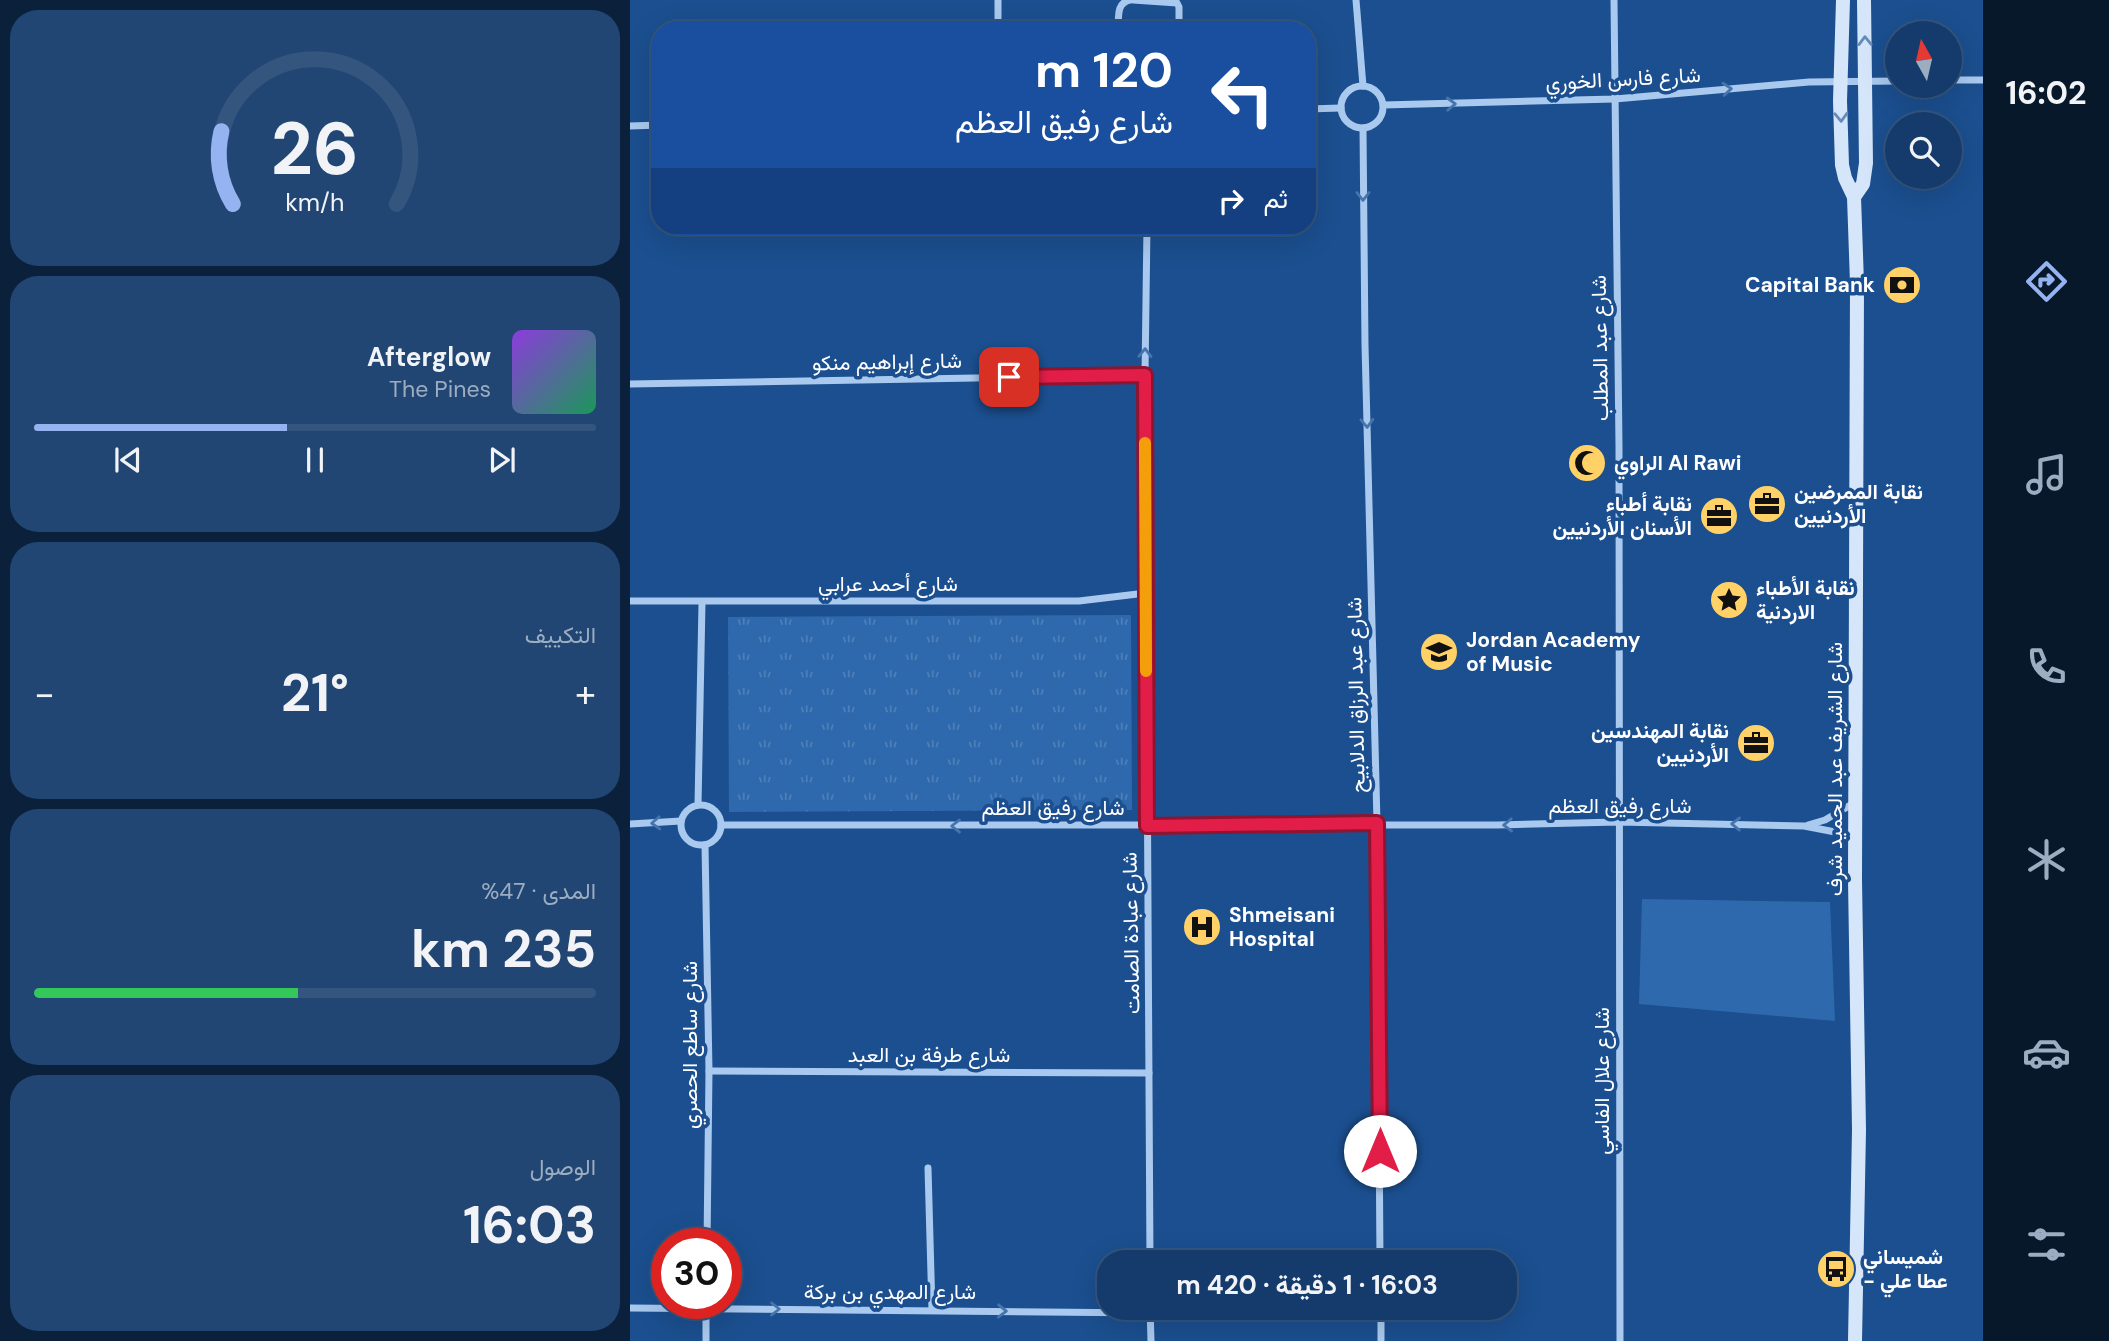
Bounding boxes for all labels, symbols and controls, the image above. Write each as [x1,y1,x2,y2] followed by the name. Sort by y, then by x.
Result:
[1885,21,1962,98] north arrow
[1885,21,1962,189] map controls
[1857,35,1873,46] one-way arrow
[1035,38,1173,102] text: 120 m
[1197,49,1288,140] icon: left
[1545,61,1702,100] street label: شارع فارس الخوري
[2006,72,2086,114] text: 16:02
[1722,82,1733,97] one-way arrow
[1446,96,1457,111] one-way arrow
[955,101,1173,143] text: شارع رفيق العظم
[271,102,359,197] text: 26
[1833,112,1848,123] one-way arrow
[1885,112,1962,189] button: search
[1212,182,1250,220] icon: right
[1264,182,1288,216] text: ثم
[285,186,345,219] text: km/h
[1355,191,1371,202] one-way arrow
[2022,257,2071,306] icon: directions
[1881,264,1923,306] bank icon: Capital Bank
[1745,271,1875,299] place label: Capital Bank
[1585,275,1615,421] street label: شارع عبد المطلب
[367,340,491,374] text: Afterglow
[812,347,962,377] street label: شارع إبراهيم منكو
[979,347,1039,407] pin
[1137,347,1153,358] one-way arrow
[990,358,1028,396] icon: arrive
[389,374,491,404] text: The Pines
[1359,419,1375,429] one-way arrow
[109,441,147,479] icon: previous
[296,441,334,479] icon: pause
[483,441,521,479] icon: next
[1566,442,1608,484] mosque icon: الراوي Al Rawi
[1614,449,1741,480] place label: الراوي Al Rawi
[2022,450,2071,499] icon: music
[1794,478,1923,530] place label: نقابة الممرضين الأردنيين
[1746,483,1788,525] office icon: نقابة الممرضين الأردنيين
[1552,490,1692,542] place label: نقابة أطباء الأسنان الأردنيين
[1698,495,1740,537] office icon: نقابة أطباء الأسنان الأردنيين
[818,570,958,601] street label: شارع أحمد عرابي
[1756,574,1855,626] place label: نقابة الأطباء الاردنية
[1708,579,1750,621] place icon: نقابة الأطباء الاردنية
[1340,597,1372,793] street label: شارع عبد الرزاق الدلابيح
[525,620,596,650] text: التكييف
[1466,626,1641,678] place label: Jordan Academy of Music
[1418,631,1460,673] school or university icon: Jordan Academy of Music
[1821,642,1849,896] street label: شارع الشريف عبد الحميد شرف
[2022,642,2071,691] icon: phone
[281,659,349,727] text: 21°
[34,669,55,719] text: −
[575,669,596,719] text: +
[1591,717,1729,769] place label: نقابة المهندسين الأردنيين
[1735,722,1777,764] office icon: نقابة المهندسين الأردنيين
[1549,792,1692,820] street label: شارع رفيق العظم
[982,794,1125,822] street label: شارع رفيق العظم
[650,815,661,830] one-way arrow
[1503,817,1514,832] one-way arrow
[1730,817,1741,832] one-way arrow
[951,818,961,834] one-way arrow
[2022,835,2071,884] icon: climate
[1116,852,1146,1014] street label: شارع عبادة الصامت
[481,876,596,906] text: المدى · 47%
[1229,901,1335,953] place label: Shmeisani Hospital
[1181,906,1223,948] hospital icon: Shmeisani Hospital
[411,915,596,983] text: 235 km
[676,961,707,1129] street label: شارع ساطع الحصري
[1588,1007,1619,1155] street label: شارع علال الفاسي
[2022,1028,2071,1077] icon: car
[848,1041,1010,1069] street label: شارع طرفة بن العبد
[1343,1114,1417,1188] position arrow
[530,1152,596,1182] text: الوصول
[463,1191,596,1259] text: 16:03
[2022,1220,2071,1269] icon: filters
[651,1228,742,1319] speed limit sign: 30
[1863,1243,1948,1298] place label: شميساني - عطا علي
[1815,1248,1857,1290] bus stop icon: شميساني - عطا علي
[1176,1268,1438,1302] text: 16:03 · 1 دقيقة · 420 m
[804,1278,976,1309] street label: شارع المهدي بن بركة
[770,1301,780,1317] one-way arrow
[997,1303,1008,1319] one-way arrow

